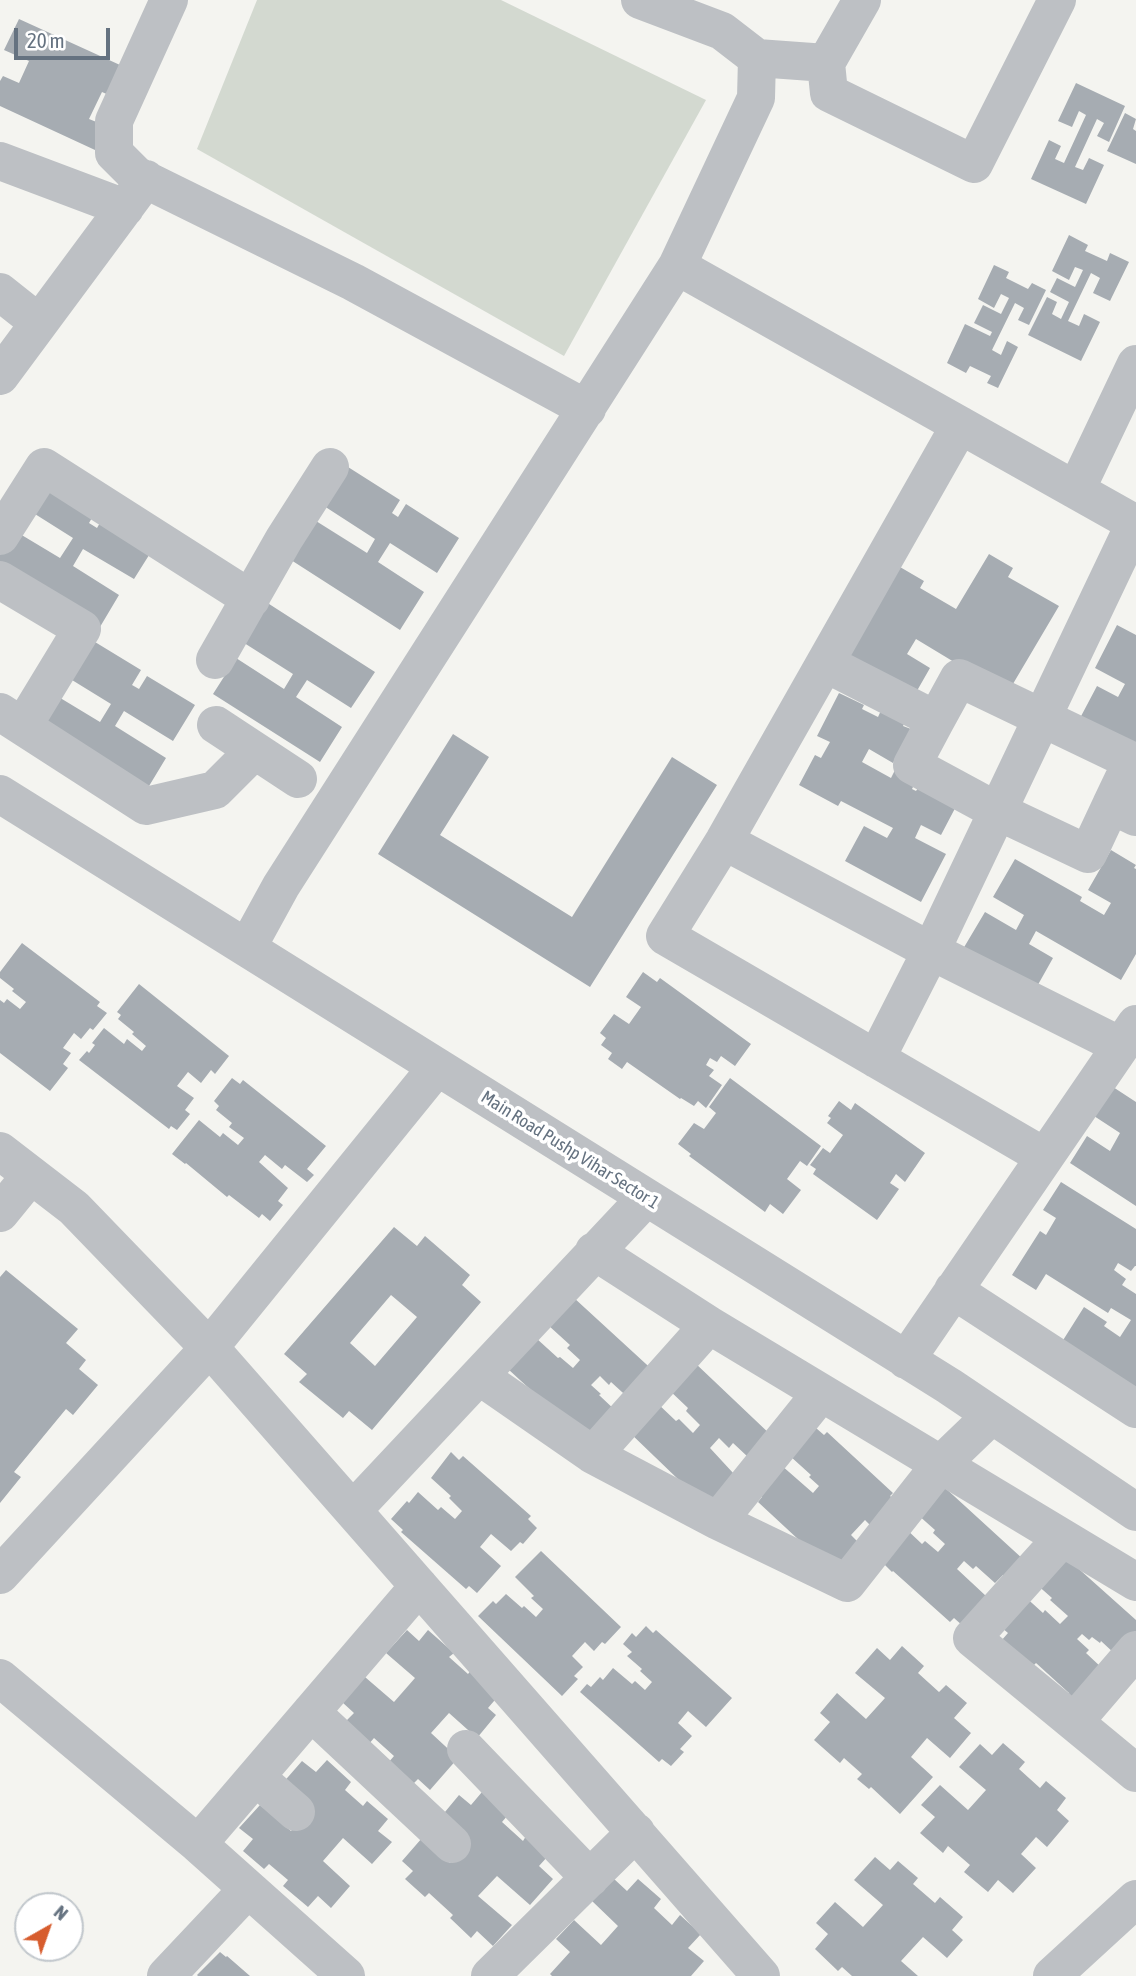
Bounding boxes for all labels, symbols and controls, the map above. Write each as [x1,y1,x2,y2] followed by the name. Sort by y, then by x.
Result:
[18,14,114,58] scale bar
[27,28,65,52] text: 20 m
[477,1086,663,1214] street label: Main Road Pushp Vihar Sector 1
[14,1892,84,1962] north arrow
[50,1900,73,1924] text: N

